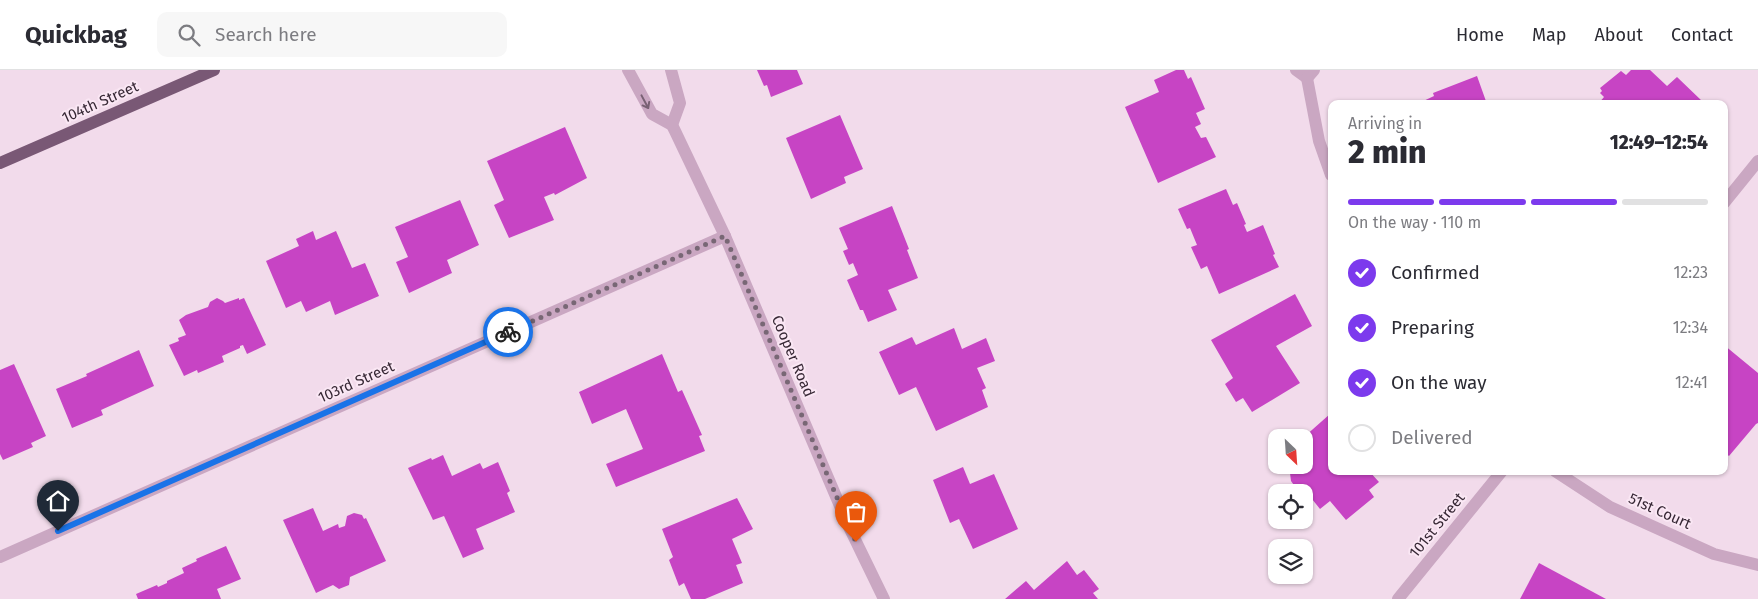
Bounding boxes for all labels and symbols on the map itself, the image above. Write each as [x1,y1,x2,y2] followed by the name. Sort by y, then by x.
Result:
[59,77,142,127] street label: 104th Street
[641,95,651,109] one-way arrow
[483,307,533,357] courier
[768,312,818,400] street label: Cooper Road
[315,357,397,407] street label: 103rd Street
[1268,429,1312,474] north arrow
[37,480,79,531] pin
[1405,489,1469,561] street label: 101st Street
[1626,489,1695,533] street label: 51st Court
[835,491,877,542] pin

